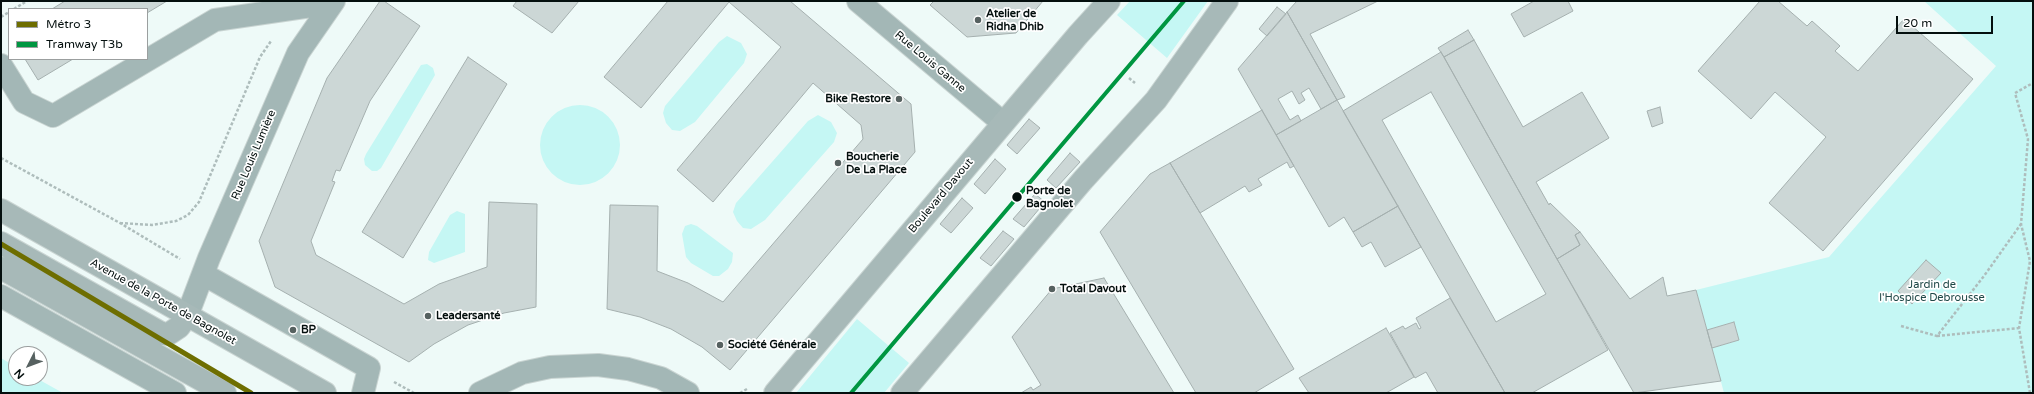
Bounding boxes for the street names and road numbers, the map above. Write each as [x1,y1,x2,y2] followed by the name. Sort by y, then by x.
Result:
[892,29,968,95] street label: Rue Louis Ganne
[229,108,279,202] street label: Rue Louis Lumière
[906,156,976,236] street label: Boulevard Davout
[88,256,238,348] street label: Avenue de la Porte de Bagnolet

